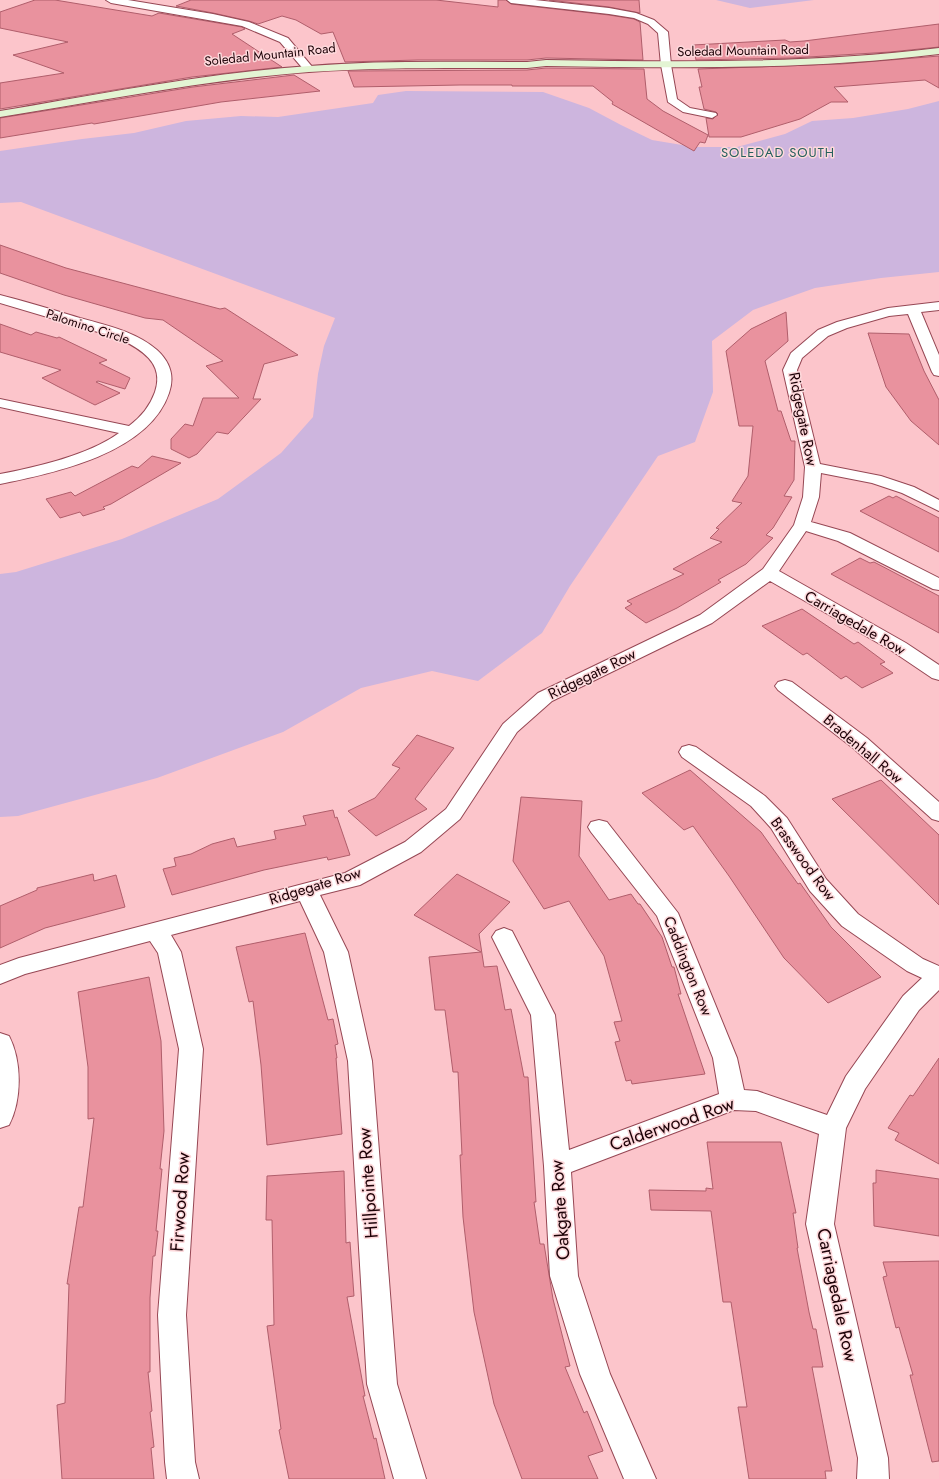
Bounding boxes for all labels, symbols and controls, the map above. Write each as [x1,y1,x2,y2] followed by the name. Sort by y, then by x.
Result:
[204,38,337,71] street label: Soledad Mountain Road
[677,40,809,61] street label: Soledad Mountain Road
[721,143,835,162] district label: SOLEDAD SOUTH
[44,304,132,349] street label: Palomino Circle
[783,370,823,469] street label: Ridgegate Row
[800,585,910,661] street label: Carriagedale Row
[544,643,640,705] street label: Ridgegate Row
[818,709,908,789] street label: Bradenhall Row
[765,813,841,906] street label: Brasswood Row
[266,861,365,910] street label: Ridgegate Row
[658,913,718,1020] street label: Caddington Row
[606,1090,739,1158] street label: Calderwood Row
[351,1126,385,1239] street label: Hillpointe Row
[164,1151,196,1253] street label: Firwood Row
[543,1158,576,1261] street label: Oakgate Row
[810,1226,864,1365] street label: Carriagedale Row

